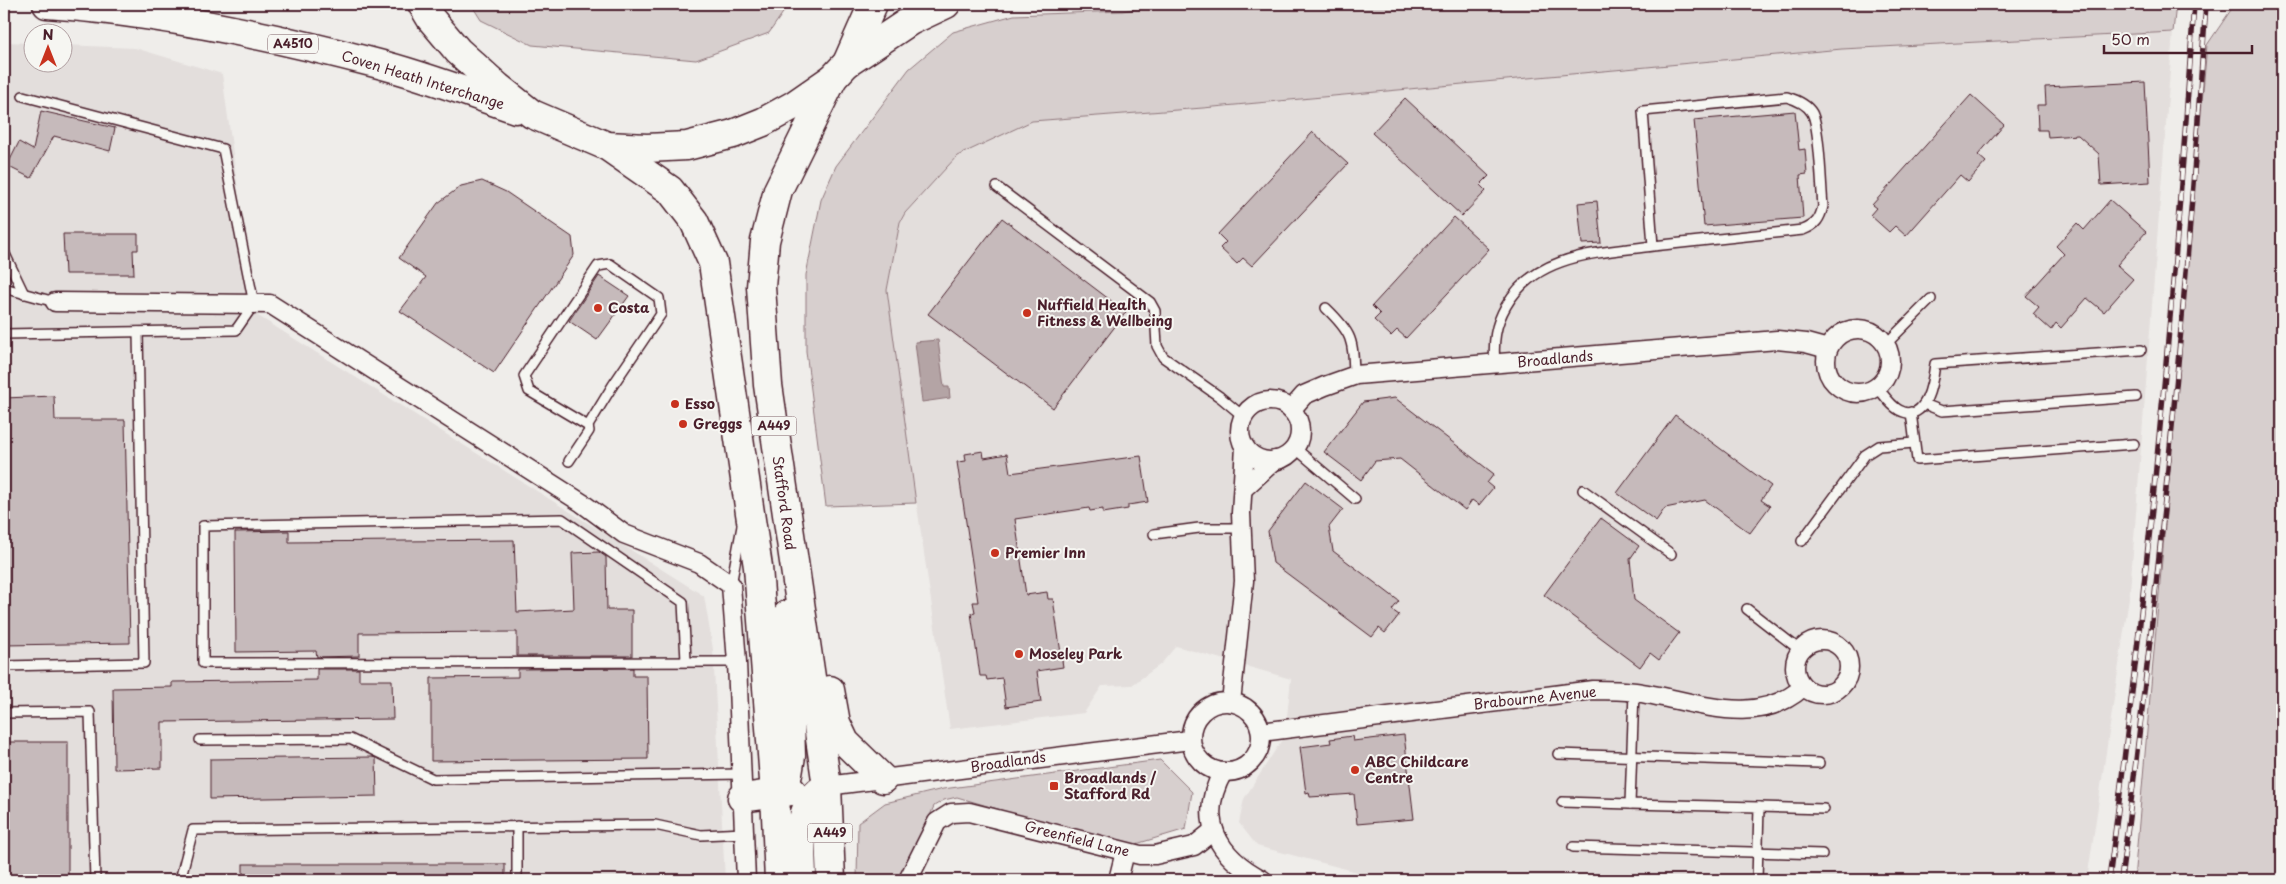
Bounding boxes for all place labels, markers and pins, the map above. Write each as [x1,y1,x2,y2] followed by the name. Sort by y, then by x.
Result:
[1037,294,1173,331] place label: Nuffield Health Fitness & Wellbeing
[608,297,650,318] place label: Costa
[592,302,604,314] marker: Costa
[1021,307,1033,319] marker: Nuffield Health Fitness & Wellbeing
[685,393,715,414] place label: Esso
[669,398,681,410] marker: Esso
[693,413,743,434] place label: Greggs
[677,418,689,430] marker: Greggs
[1005,542,1086,563] place label: Premier Inn
[989,547,1001,559] marker: Premier Inn
[1029,643,1123,664] place label: Moseley Park
[1013,648,1025,660] marker: Moseley Park
[1364,751,1469,788] place label: ABC Childcare Centre
[1349,764,1361,776] marker: ABC Childcare Centre
[1064,767,1156,804] place label: Broadlands / Stafford Rd
[1048,780,1060,792] marker: Broadlands / Stafford Rd

